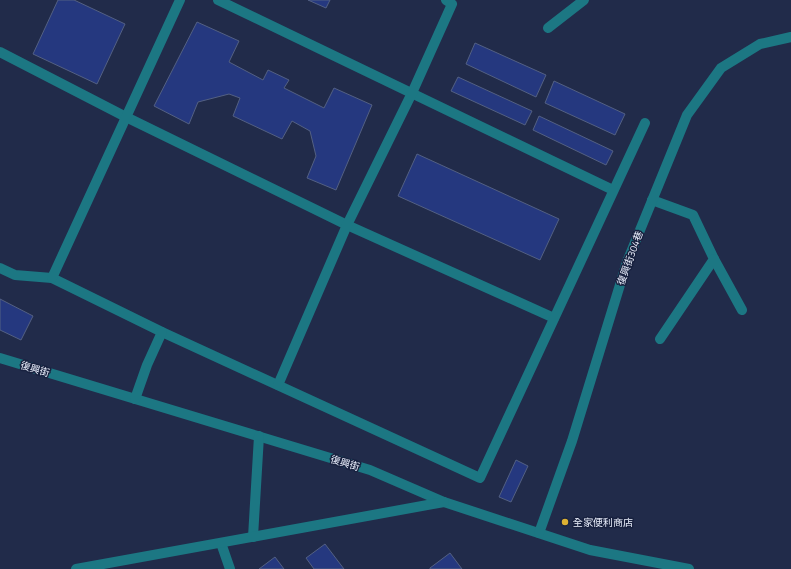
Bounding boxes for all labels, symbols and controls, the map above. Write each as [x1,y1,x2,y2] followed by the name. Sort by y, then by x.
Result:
[613,229,647,287] street label: 復興街304巷
[18,357,52,381] street label: 復興街
[328,451,362,475] street label: 復興街
[573,515,633,530] place label: 全家便利商店
[560,517,570,527] marker: 全家便利商店

